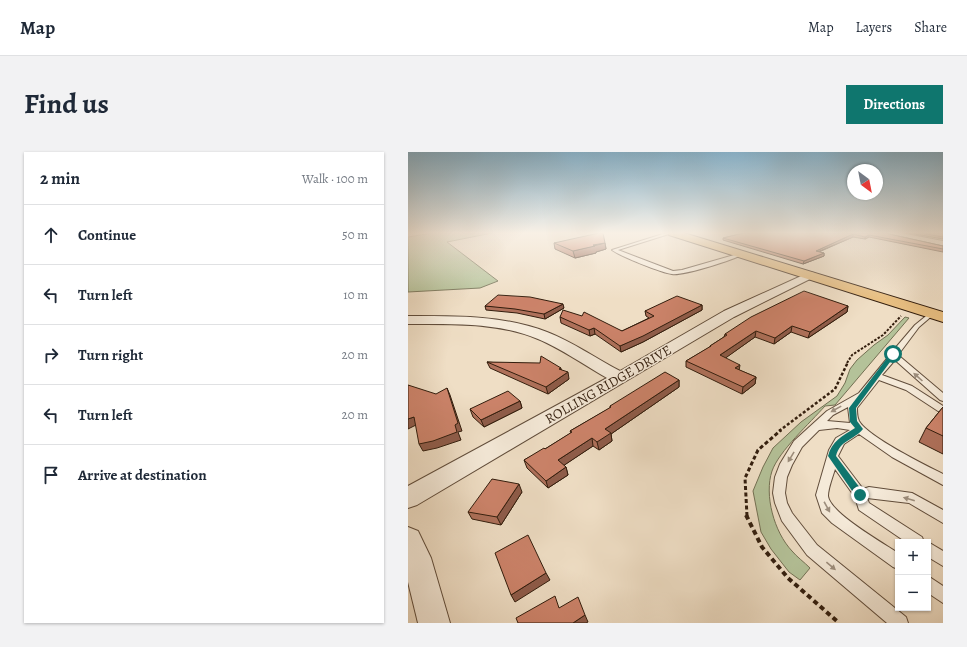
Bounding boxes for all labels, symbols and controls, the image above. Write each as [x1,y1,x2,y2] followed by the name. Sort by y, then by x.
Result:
[20,15,55,41] text: Map
[808,18,834,37] text: Map
[856,18,892,37] text: Layers
[914,18,947,37] text: Share
[24,85,109,123] text: Find us
[846,85,943,124] button: Directions
[847,164,883,200] north arrow
[40,167,80,190] text: 2 min
[302,170,368,187] text: Walk · 100 m
[40,224,62,246] icon: ahead
[78,225,136,245] text: Continue
[342,226,368,243] text: 50 m
[40,284,62,306] icon: left
[78,285,133,305] text: Turn left
[343,286,368,303] text: 10 m
[542,340,675,428] street label: ROLLING RIDGE DRIVE
[40,344,62,366] icon: right
[78,345,143,365] text: Turn right
[884,345,902,363] route start
[342,346,368,363] text: 20 m
[912,372,923,381] one-way arrow
[40,404,62,426] icon: left
[78,405,133,425] text: Turn left
[342,406,368,423] text: 20 m
[830,406,842,413] one-way arrow
[787,451,794,463] one-way arrow
[40,464,62,486] icon: arrive
[78,465,207,485] text: Arrive at destination
[851,486,869,504] route end
[902,496,914,502] one-way arrow
[824,501,831,513] one-way arrow
[895,539,931,611] map controls
[895,539,931,575] button: +
[825,561,836,570] one-way arrow
[895,575,931,611] button: −

